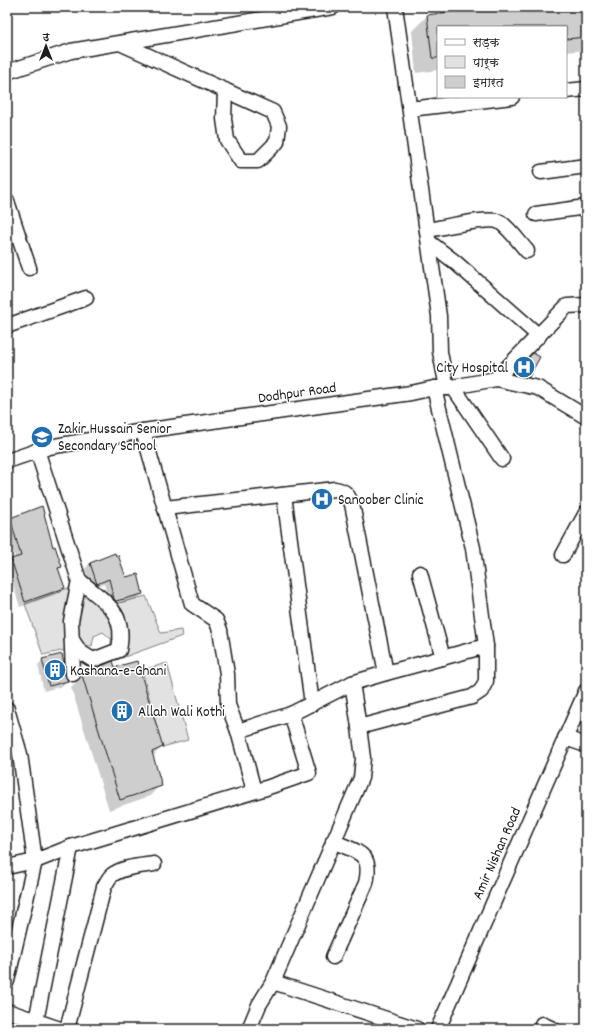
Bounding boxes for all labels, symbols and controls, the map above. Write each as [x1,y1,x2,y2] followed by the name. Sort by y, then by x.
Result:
[26,26,66,66] north arrow
[437,26,567,98] legend
[42,30,50,46] text: उ
[472,35,501,52] text: सड़क
[472,55,500,72] text: पार्क
[472,75,504,92] text: इमारत
[511,354,537,380] hospital icon: City Hospital
[436,358,508,380] place label: City Hospital
[257,378,338,410] street label: Dodhpur Road
[58,419,172,458] place label: Zakir Hussain Senior Secondary School
[29,424,55,450] school or university icon: Zakir Hussain Senior Secondary School
[309,486,335,512] hospital icon: Sanoober Clinic
[338,490,423,512] place label: Sanoober Clinic
[42,657,68,683] building icon: Kashana-e-Ghani
[70,661,166,683] place label: Kashana-e-Ghani
[109,698,135,724] building icon: Allah Wali Kothi
[138,702,225,724] place label: Allah Wali Kothi
[468,804,528,904] street label: Amir Nishan Road

